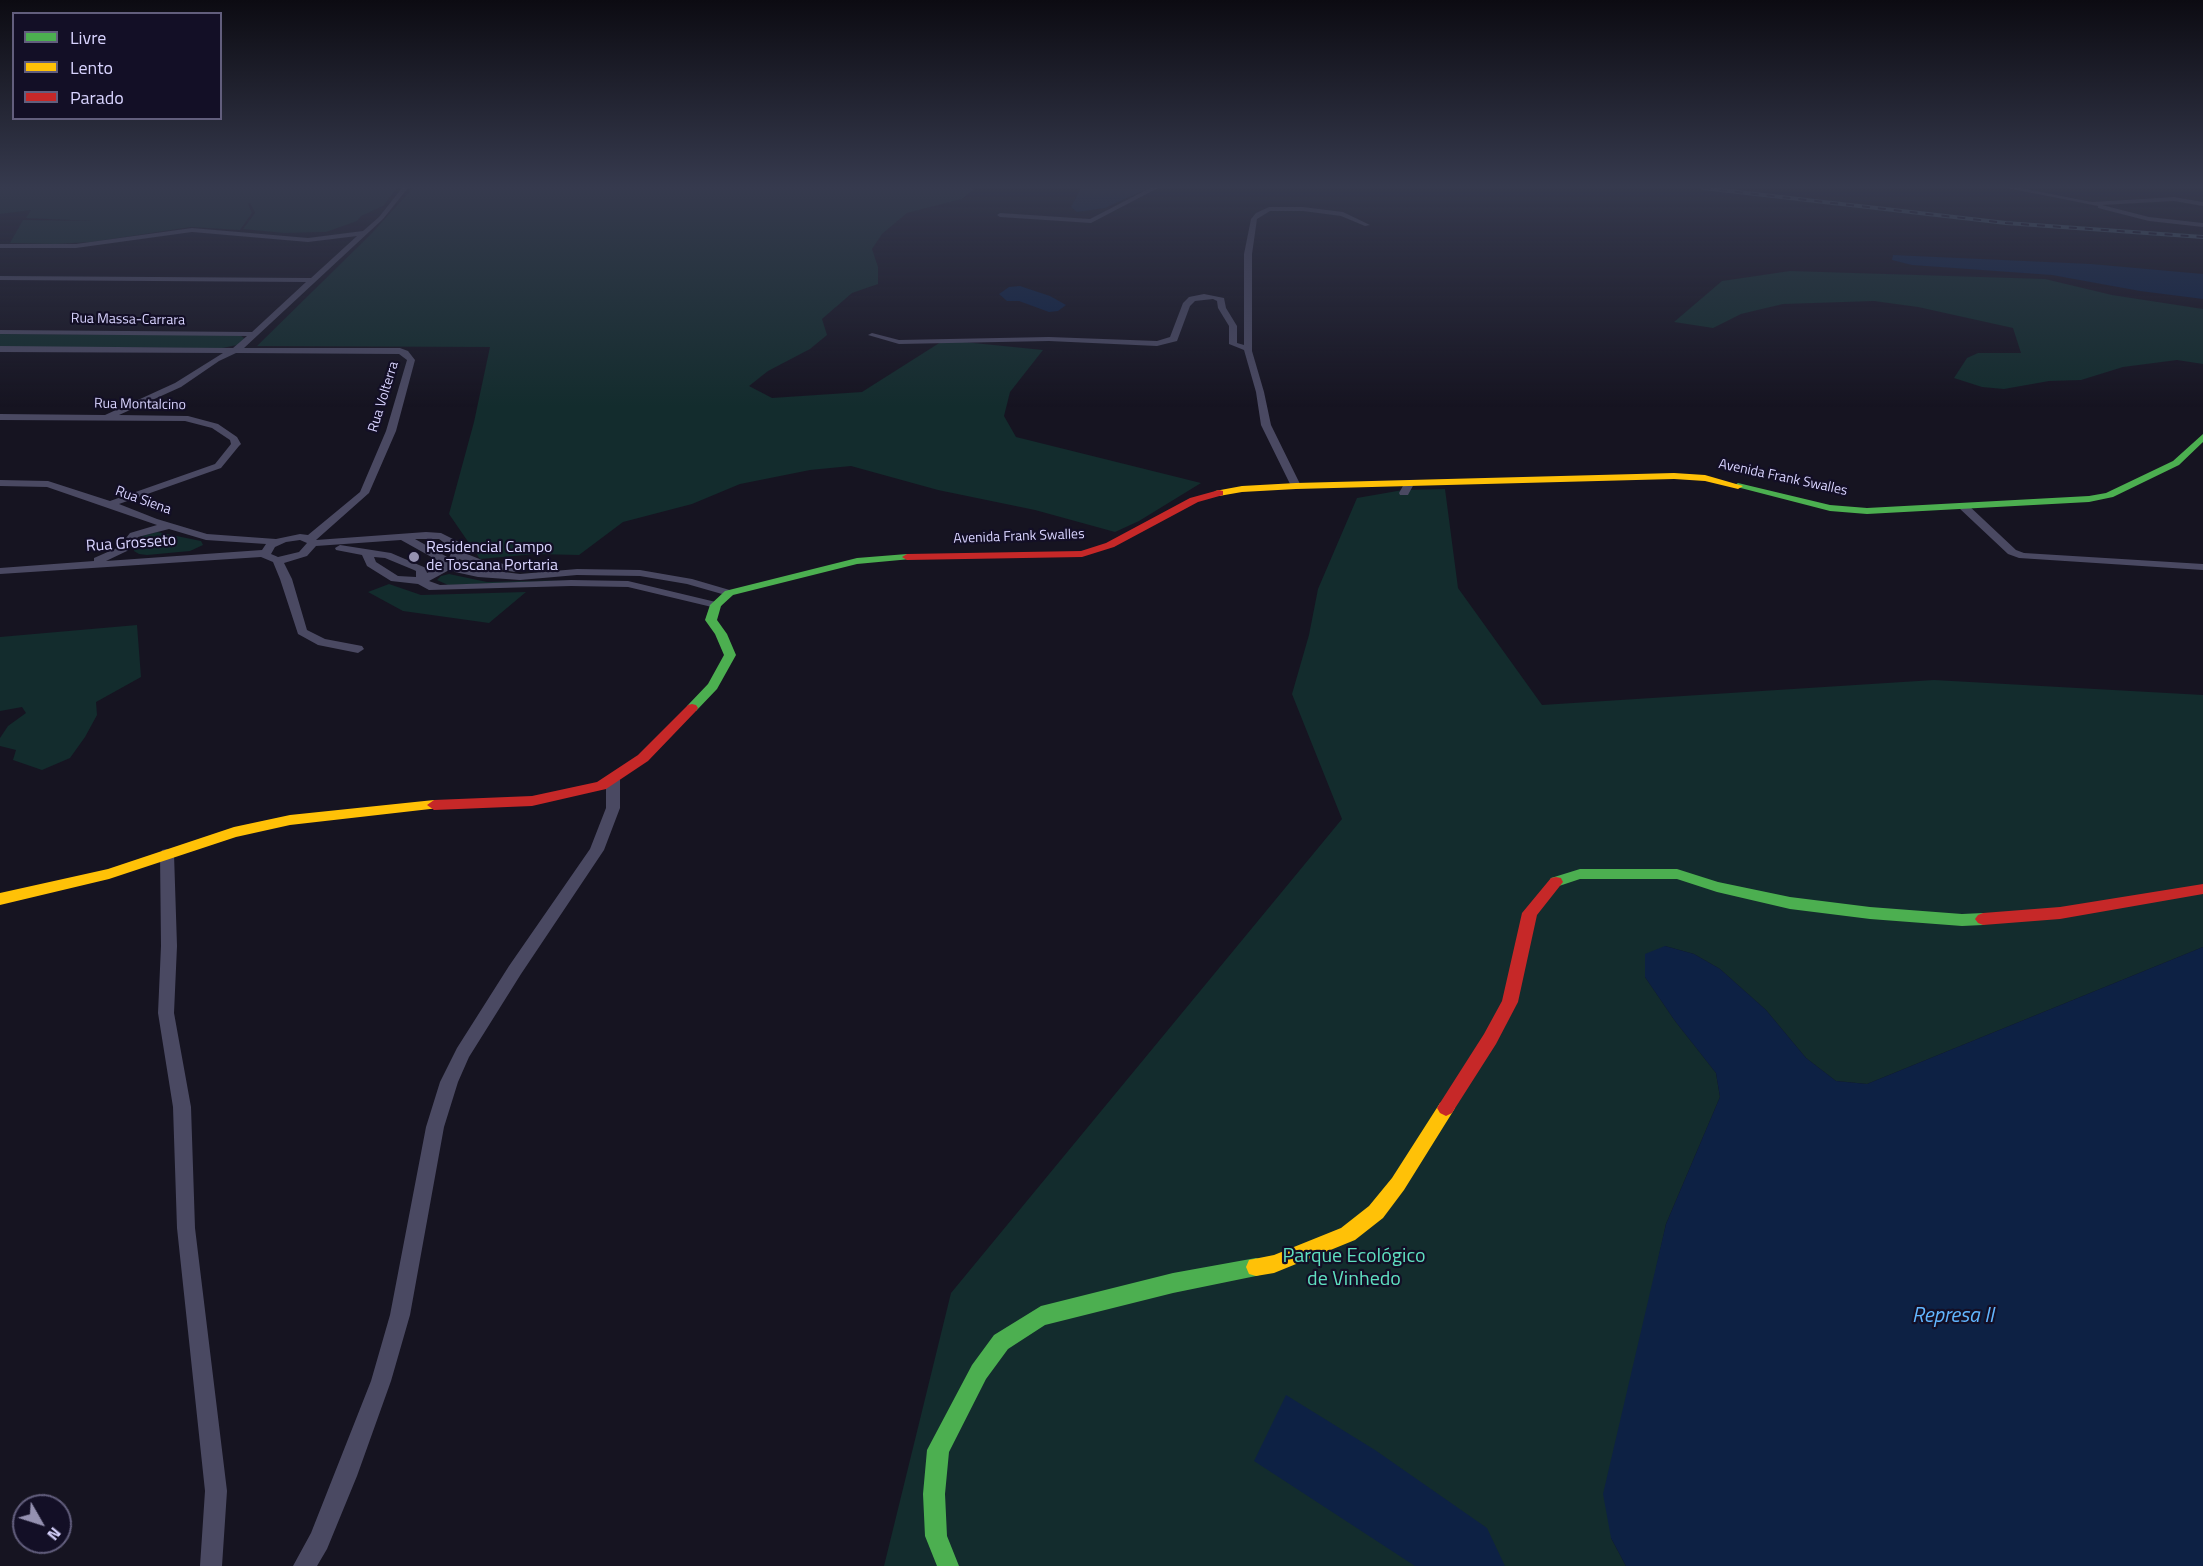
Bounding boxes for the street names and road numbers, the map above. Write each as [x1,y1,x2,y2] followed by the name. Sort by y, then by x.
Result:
[71,311,185,329] street label: Rua Massa-Carrara
[365,360,403,434] street label: Rua Volterra
[94,396,186,414] street label: Rua Montalcino
[1717,456,1849,500] street label: Avenida Frank Swalles
[113,483,173,519] street label: Rua Siena
[953,526,1085,548] street label: Avenida Frank Swalles
[85,531,177,557] street label: Rua Grosseto

